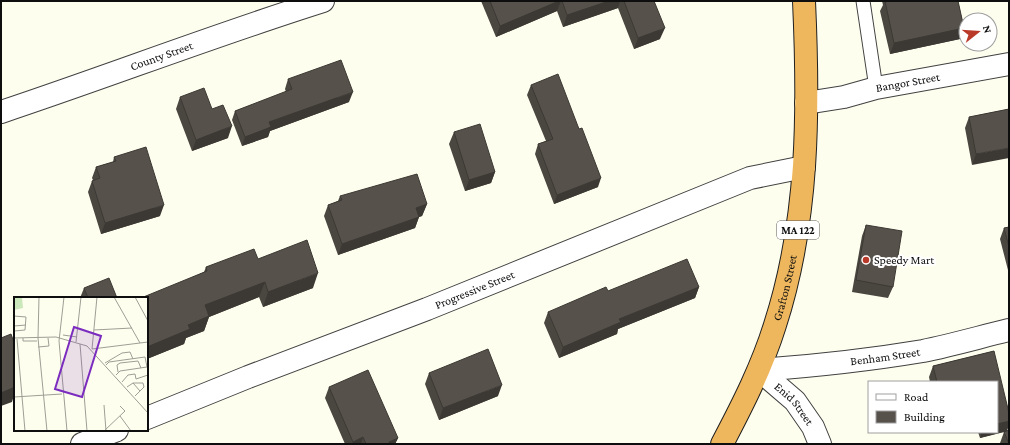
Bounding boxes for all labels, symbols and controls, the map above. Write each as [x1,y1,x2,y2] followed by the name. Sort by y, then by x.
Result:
[958,12,998,52] north arrow
[981,24,995,35] text: N
[128,38,196,74] street label: County Street
[875,69,942,95] street label: Bangor Street
[777,221,819,239] road number: MA 122
[770,253,800,322] street label: Grafton Street
[874,253,935,267] place label: Speedy Mart
[861,255,871,265] marker: Speedy Mart
[433,267,518,312] street label: Progressive Street
[14,297,148,431] inset map
[850,344,922,368] street label: Benham Street
[772,379,817,429] street label: Enid Street
[868,381,998,433] legend
[904,390,929,404] text: Road
[904,410,945,424] text: Building

